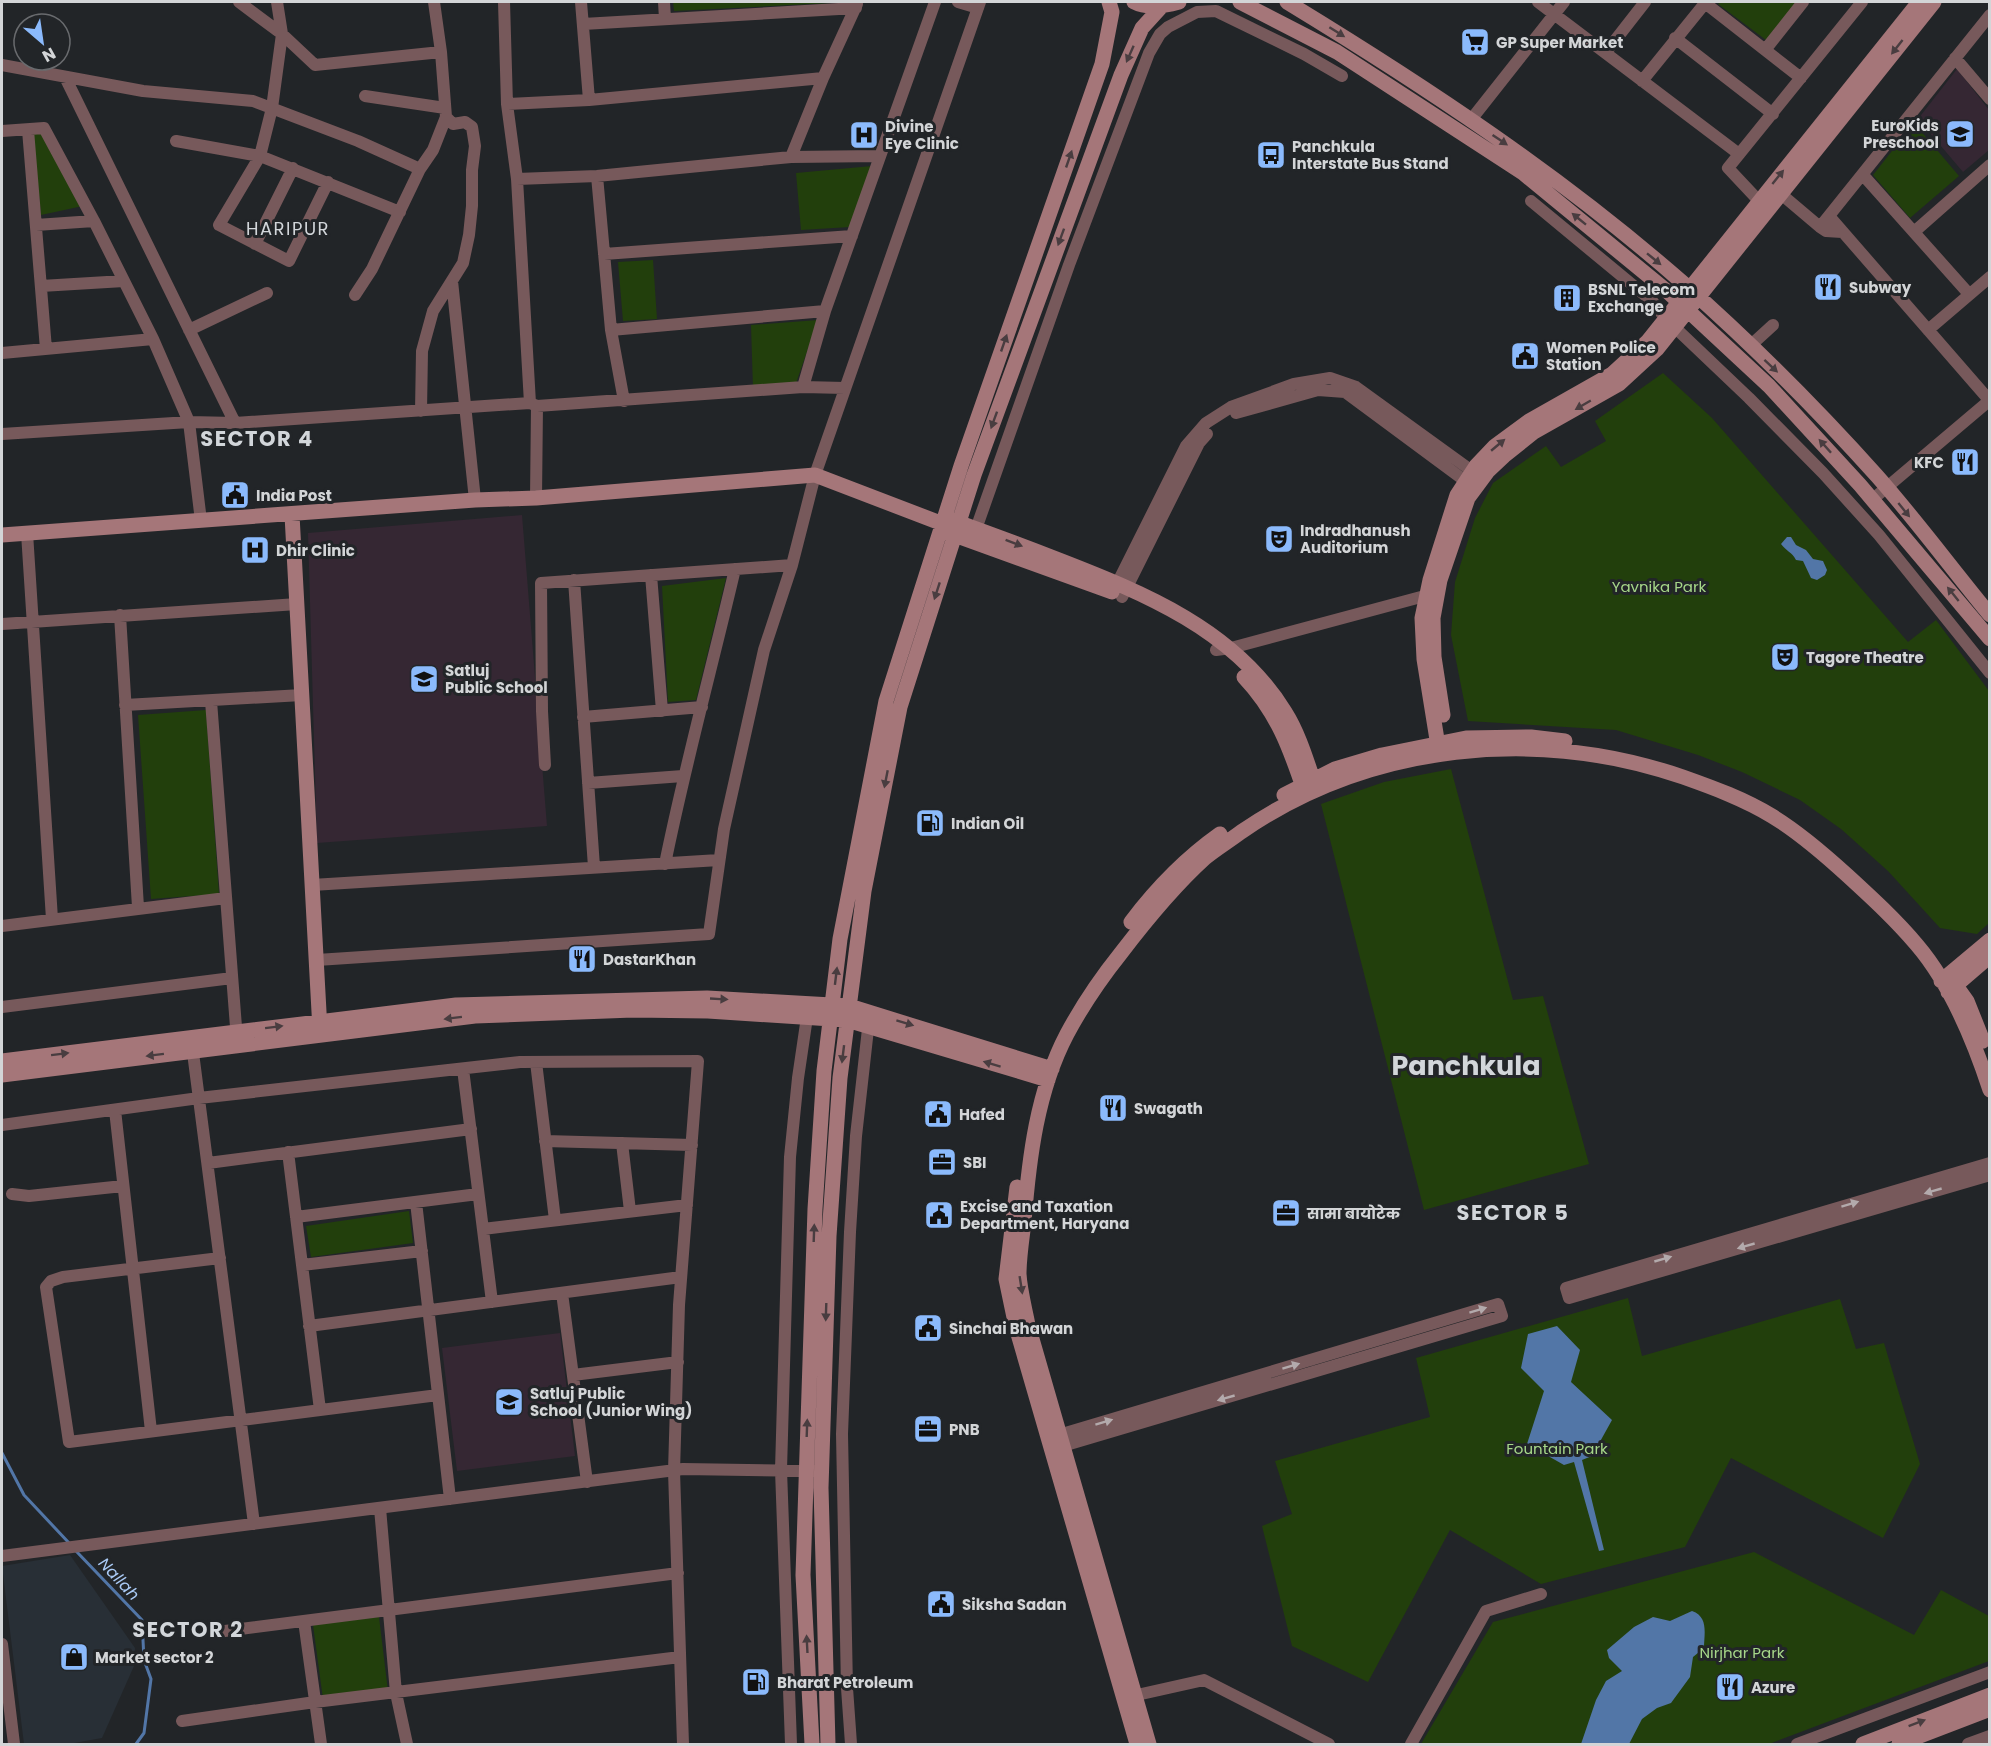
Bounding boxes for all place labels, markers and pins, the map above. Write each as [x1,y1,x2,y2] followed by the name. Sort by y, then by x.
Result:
[1459,26,1491,58] supermarket icon: GP Super Market
[1496,32,1623,53] place label: GP Super Market
[1863,115,1939,153] place label: EuroKids Preschool
[885,116,959,154] place label: Divine Eye Clinic
[1944,118,1976,150] school or university icon: EuroKids Preschool
[848,119,880,151] hospital icon: Divine Eye Clinic
[1292,136,1449,174] place label: Panchkula Interstate Bus Stand
[1255,139,1287,171] bus stop icon: Panchkula Interstate Bus Stand
[1812,271,1844,303] restaurant icon: Subway
[1849,277,1912,298] place label: Subway
[1588,279,1695,317] place label: BSNL Telecom Exchange
[1551,282,1583,314] building icon: BSNL Telecom Exchange
[1546,337,1656,375] place label: Women Police Station
[1509,340,1541,372] public building icon: Women Police Station
[1949,446,1981,478] restaurant icon: KFC
[1914,452,1944,473] place label: KFC
[219,479,251,511] public building icon: India Post
[256,485,332,506] place label: India Post
[1300,520,1411,558] place label: Indradhanush Auditorium
[1263,523,1295,555] theatre icon: Indradhanush Auditorium
[239,534,271,566] hospital icon: Dhir Clinic
[276,540,355,561] place label: Dhir Clinic
[1769,641,1801,673] theatre icon: Tagore Theatre
[1806,647,1924,668] place label: Tagore Theatre
[445,660,548,698] place label: Satluj Public School
[408,663,440,695] school or university icon: Satluj Public School
[914,807,946,839] fuel station icon: Indian Oil
[951,813,1024,834] place label: Indian Oil
[566,943,598,975] restaurant icon: DastarKhan
[603,949,696,970] place label: DastarKhan
[1097,1092,1129,1124] restaurant icon: Swagath
[922,1098,954,1130] public building icon: Hafed
[1134,1098,1203,1119] place label: Swagath
[959,1104,1005,1125] place label: Hafed
[926,1146,958,1178] office icon: SBI
[963,1152,987,1173] place label: SBI
[960,1196,1129,1234] place label: Excise and Taxation Department, Haryana
[1270,1197,1302,1229] office icon: सामा बायोटेक
[923,1199,955,1231] public building icon: Excise and Taxation Department, Haryana
[1306,1203,1401,1224] place label: सामा बायोटेक
[912,1312,944,1344] public building icon: Sinchai Bhawan
[949,1318,1073,1339] place label: Sinchai Bhawan
[530,1383,692,1421] place label: Satluj Public School (Junior Wing)
[493,1386,525,1418] school or university icon: Satluj Public School (Junior Wing)
[912,1413,944,1445] office icon: PNB
[949,1419,980,1440] place label: PNB
[925,1588,957,1620] public building icon: Siksha Sadan
[962,1594,1067,1615] place label: Siksha Sadan
[58,1641,90,1673] shop icon: Market sector 2
[95,1647,214,1668] place label: Market sector 2
[740,1666,772,1698] fuel station icon: Bharat Petroleum
[1714,1671,1746,1703] restaurant icon: Azure
[777,1672,913,1693] place label: Bharat Petroleum
[1751,1677,1795,1698] place label: Azure

